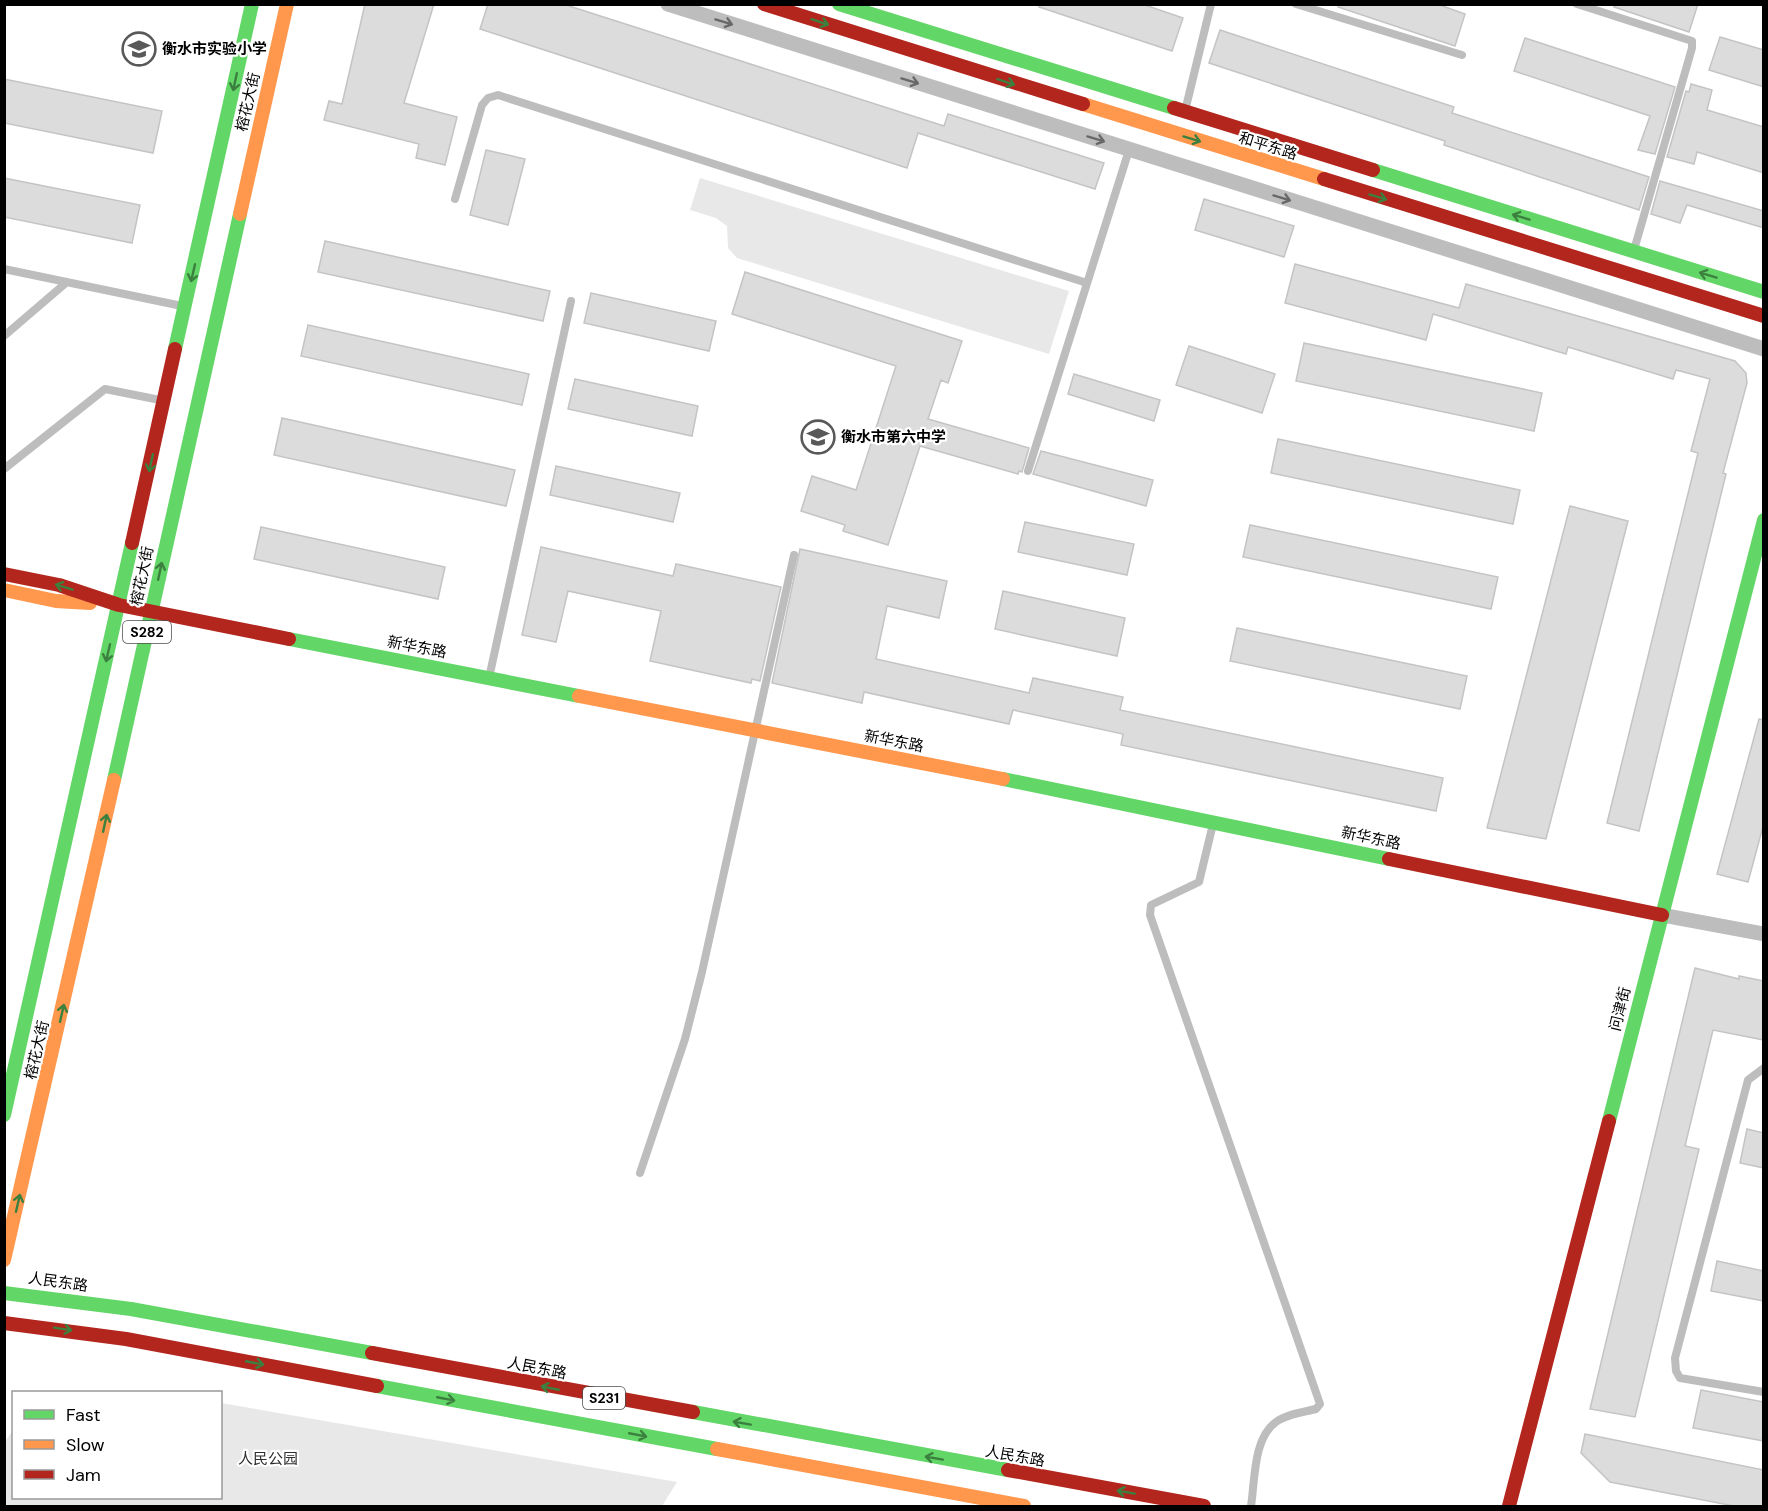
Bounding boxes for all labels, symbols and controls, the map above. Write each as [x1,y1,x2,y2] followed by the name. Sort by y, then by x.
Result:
[714,17,733,28] one-way arrow
[810,17,829,28] one-way arrow
[121,31,157,67] school or university icon: 衡水市实验小学
[162,39,267,59] place label: 衡水市实验小学
[232,71,264,133] street label: 榕花大街
[228,72,240,91] one-way arrow
[900,76,919,87] one-way arrow
[996,77,1015,88] one-way arrow
[1236,128,1300,164] street label: 和平东路
[1086,134,1105,145] one-way arrow
[1182,135,1201,146] one-way arrow
[1368,192,1387,203] one-way arrow
[1272,193,1291,204] one-way arrow
[1512,211,1531,222] one-way arrow
[186,263,198,282] one-way arrow
[1699,269,1718,280] one-way arrow
[800,419,836,455] school or university icon: 衡水市第六中学
[841,427,946,447] place label: 衡水市第六中学
[144,453,156,472] one-way arrow
[126,545,158,607] street label: 榕花大街
[155,562,167,581] one-way arrow
[55,581,74,592] one-way arrow
[123,621,171,643] road number: S282
[386,631,448,663] street label: 新华东路
[102,644,114,663] one-way arrow
[863,725,925,757] street label: 新华东路
[99,813,111,832] one-way arrow
[1340,822,1402,854] street label: 新华东路
[1605,985,1635,1033] street label: 问津街
[57,1004,69,1023] one-way arrow
[21,1019,53,1081] street label: 榕花大街
[12,1194,24,1213] one-way arrow
[27,1268,89,1296] street label: 人民东路
[52,1324,72,1335] one-way arrow
[506,1352,568,1384] street label: 人民东路
[244,1358,264,1369] one-way arrow
[541,1382,560,1393] one-way arrow
[583,1387,625,1409] road number: S231
[12,1391,222,1499] legend
[436,1394,456,1405] one-way arrow
[66,1403,101,1427] text: Fast
[733,1417,752,1428] one-way arrow
[628,1430,647,1441] one-way arrow
[66,1433,105,1457] text: Slow
[984,1441,1046,1471] street label: 人民东路
[238,1449,298,1469] park label: 人民公园
[924,1452,944,1463] one-way arrow
[66,1463,101,1487] text: Jam
[1116,1486,1136,1497] one-way arrow

